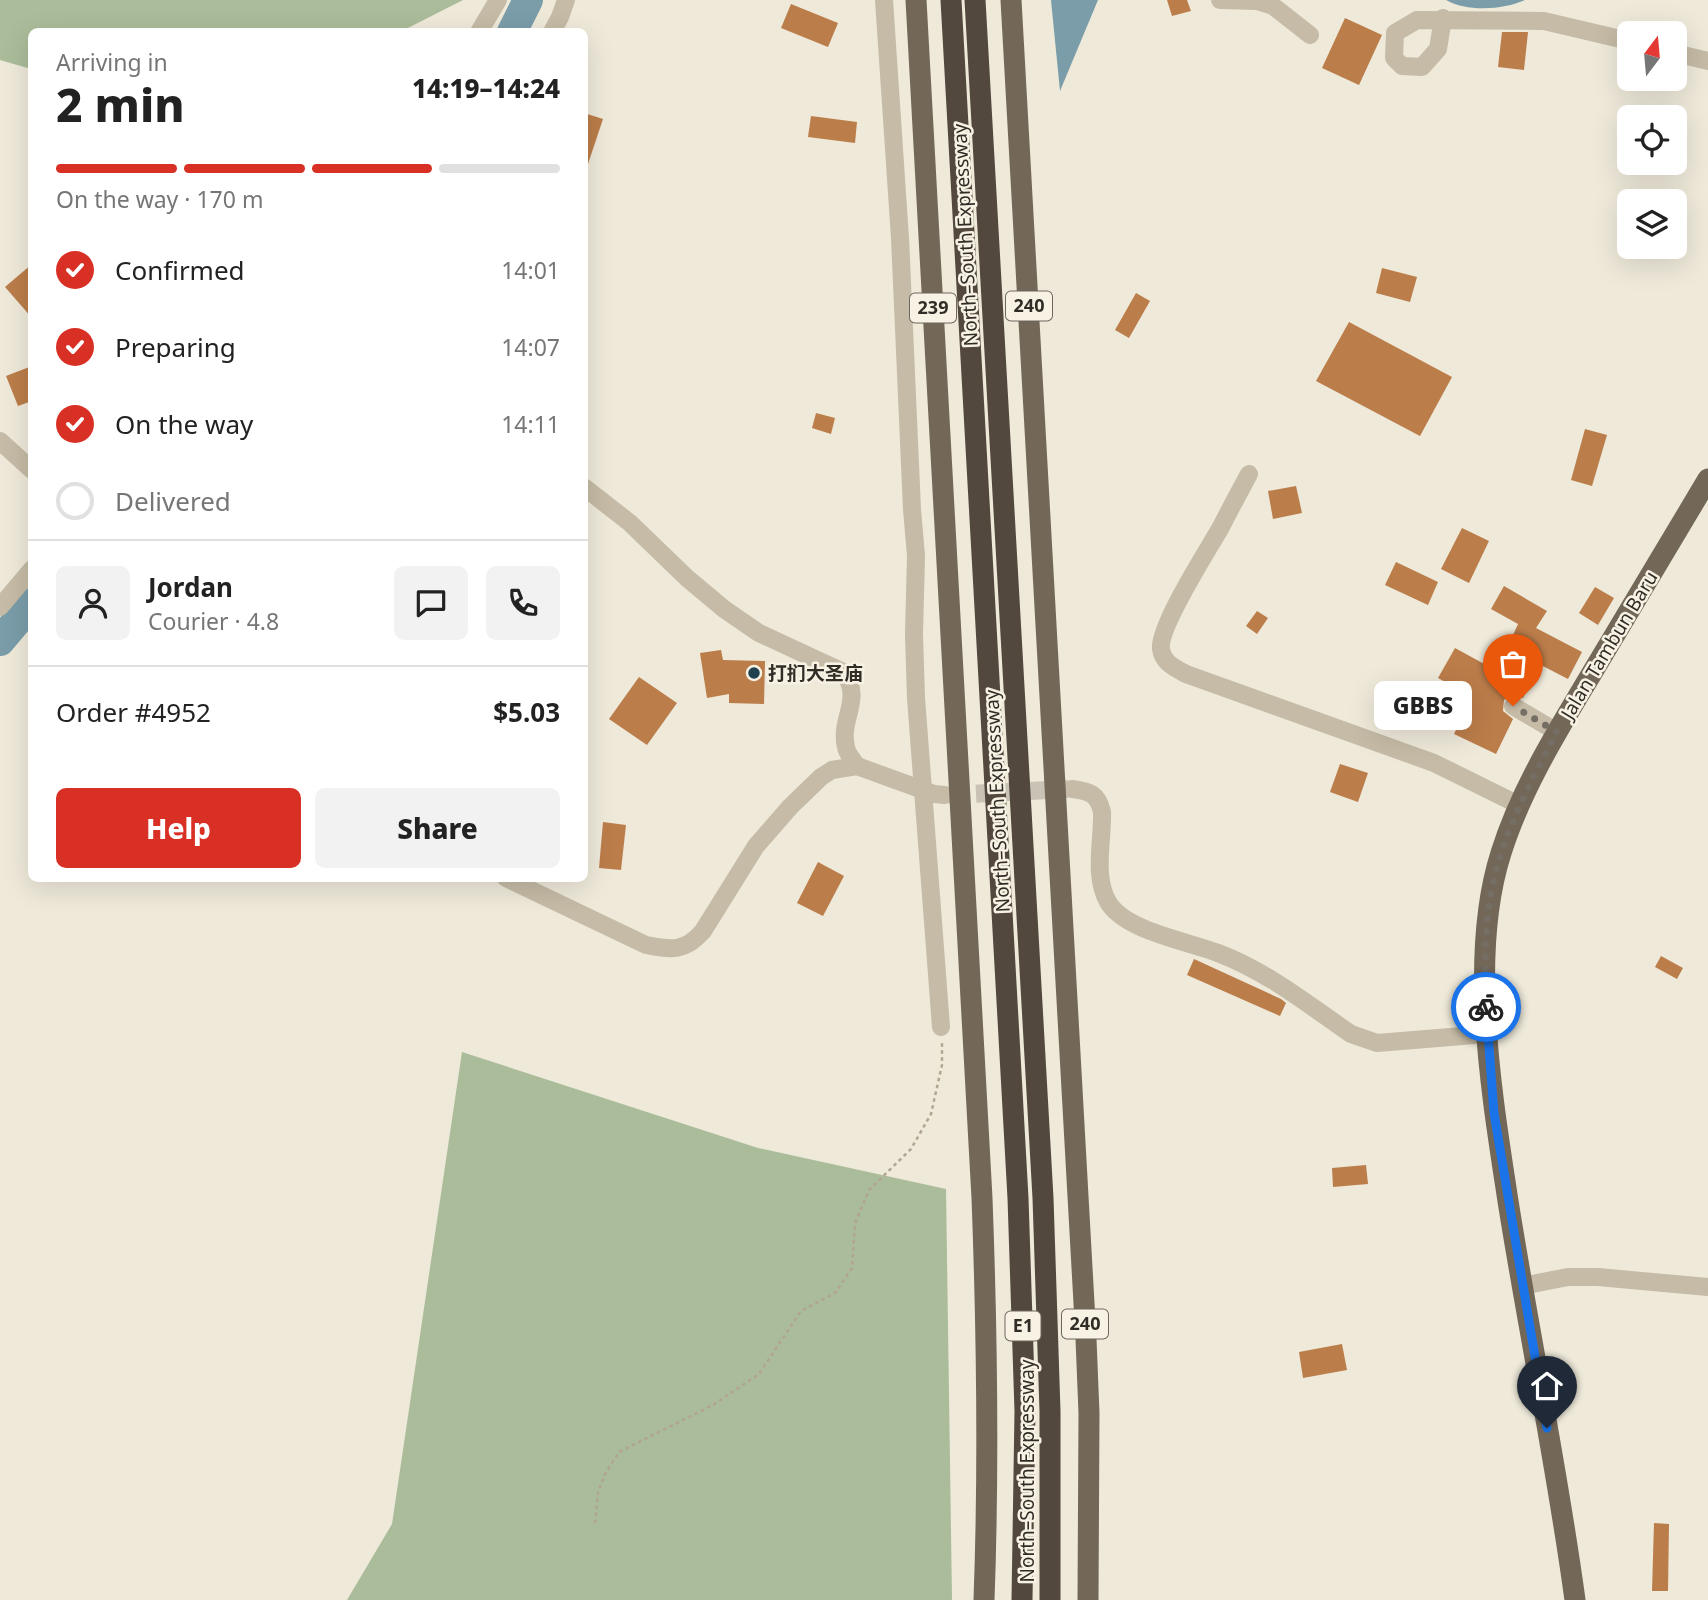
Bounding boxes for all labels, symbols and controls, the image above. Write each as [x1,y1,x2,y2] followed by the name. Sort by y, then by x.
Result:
[1617,21,1687,91] north arrow
[1617,21,1687,259] map controls
[56,46,168,78] text: Arriving in
[412,70,560,106] text: 14:19–14:24
[56,73,185,135] text: 2 min
[1617,105,1687,175] button: locate
[946,123,984,347] street label: North–South Expressway
[56,183,263,215] text: On the way · 170 m
[1617,189,1687,259] button: layers
[56,251,94,289] icon: check
[115,252,245,288] text: Confirmed
[501,254,560,286] text: 14:01
[1006,292,1052,320] road number: 240
[910,294,956,322] road number: 239
[56,328,94,366] icon: check
[115,329,236,365] text: Preparing
[501,331,560,363] text: 14:07
[56,405,94,443] icon: check
[115,406,253,442] text: On the way
[501,408,560,440] text: 14:11
[115,483,231,519] text: Delivered
[56,566,130,640] button: person
[394,566,468,640] button: chat
[486,566,560,640] button: phone
[1553,566,1663,726] street label: Jalan Tambun Baru
[148,569,233,605] text: Jordan
[148,605,279,637] text: Courier · 4.8
[1483,634,1543,706] pin
[1494,645,1532,683] icon: bag
[768,660,863,686] place label: 打扪大圣庙
[746,665,762,681] marker: 打扪大圣庙
[1373,682,1471,730] callout: GBBS
[978,689,1016,913] street label: North–South Expressway
[1393,689,1453,721] text: GBBS
[56,694,211,730] text: Order #4952
[493,694,560,730] text: $5.03
[56,788,301,868] button: Help
[315,788,560,868] button: Share
[1451,972,1521,1042] courier
[1467,988,1505,1026] icon: bike
[1062,1310,1108,1338] road number: 240
[1006,1311,1040,1340] road number: E1
[1517,1356,1577,1428] pin
[1014,1359,1040,1583] street label: North–South Expressway
[1528,1367,1566,1405] icon: home

